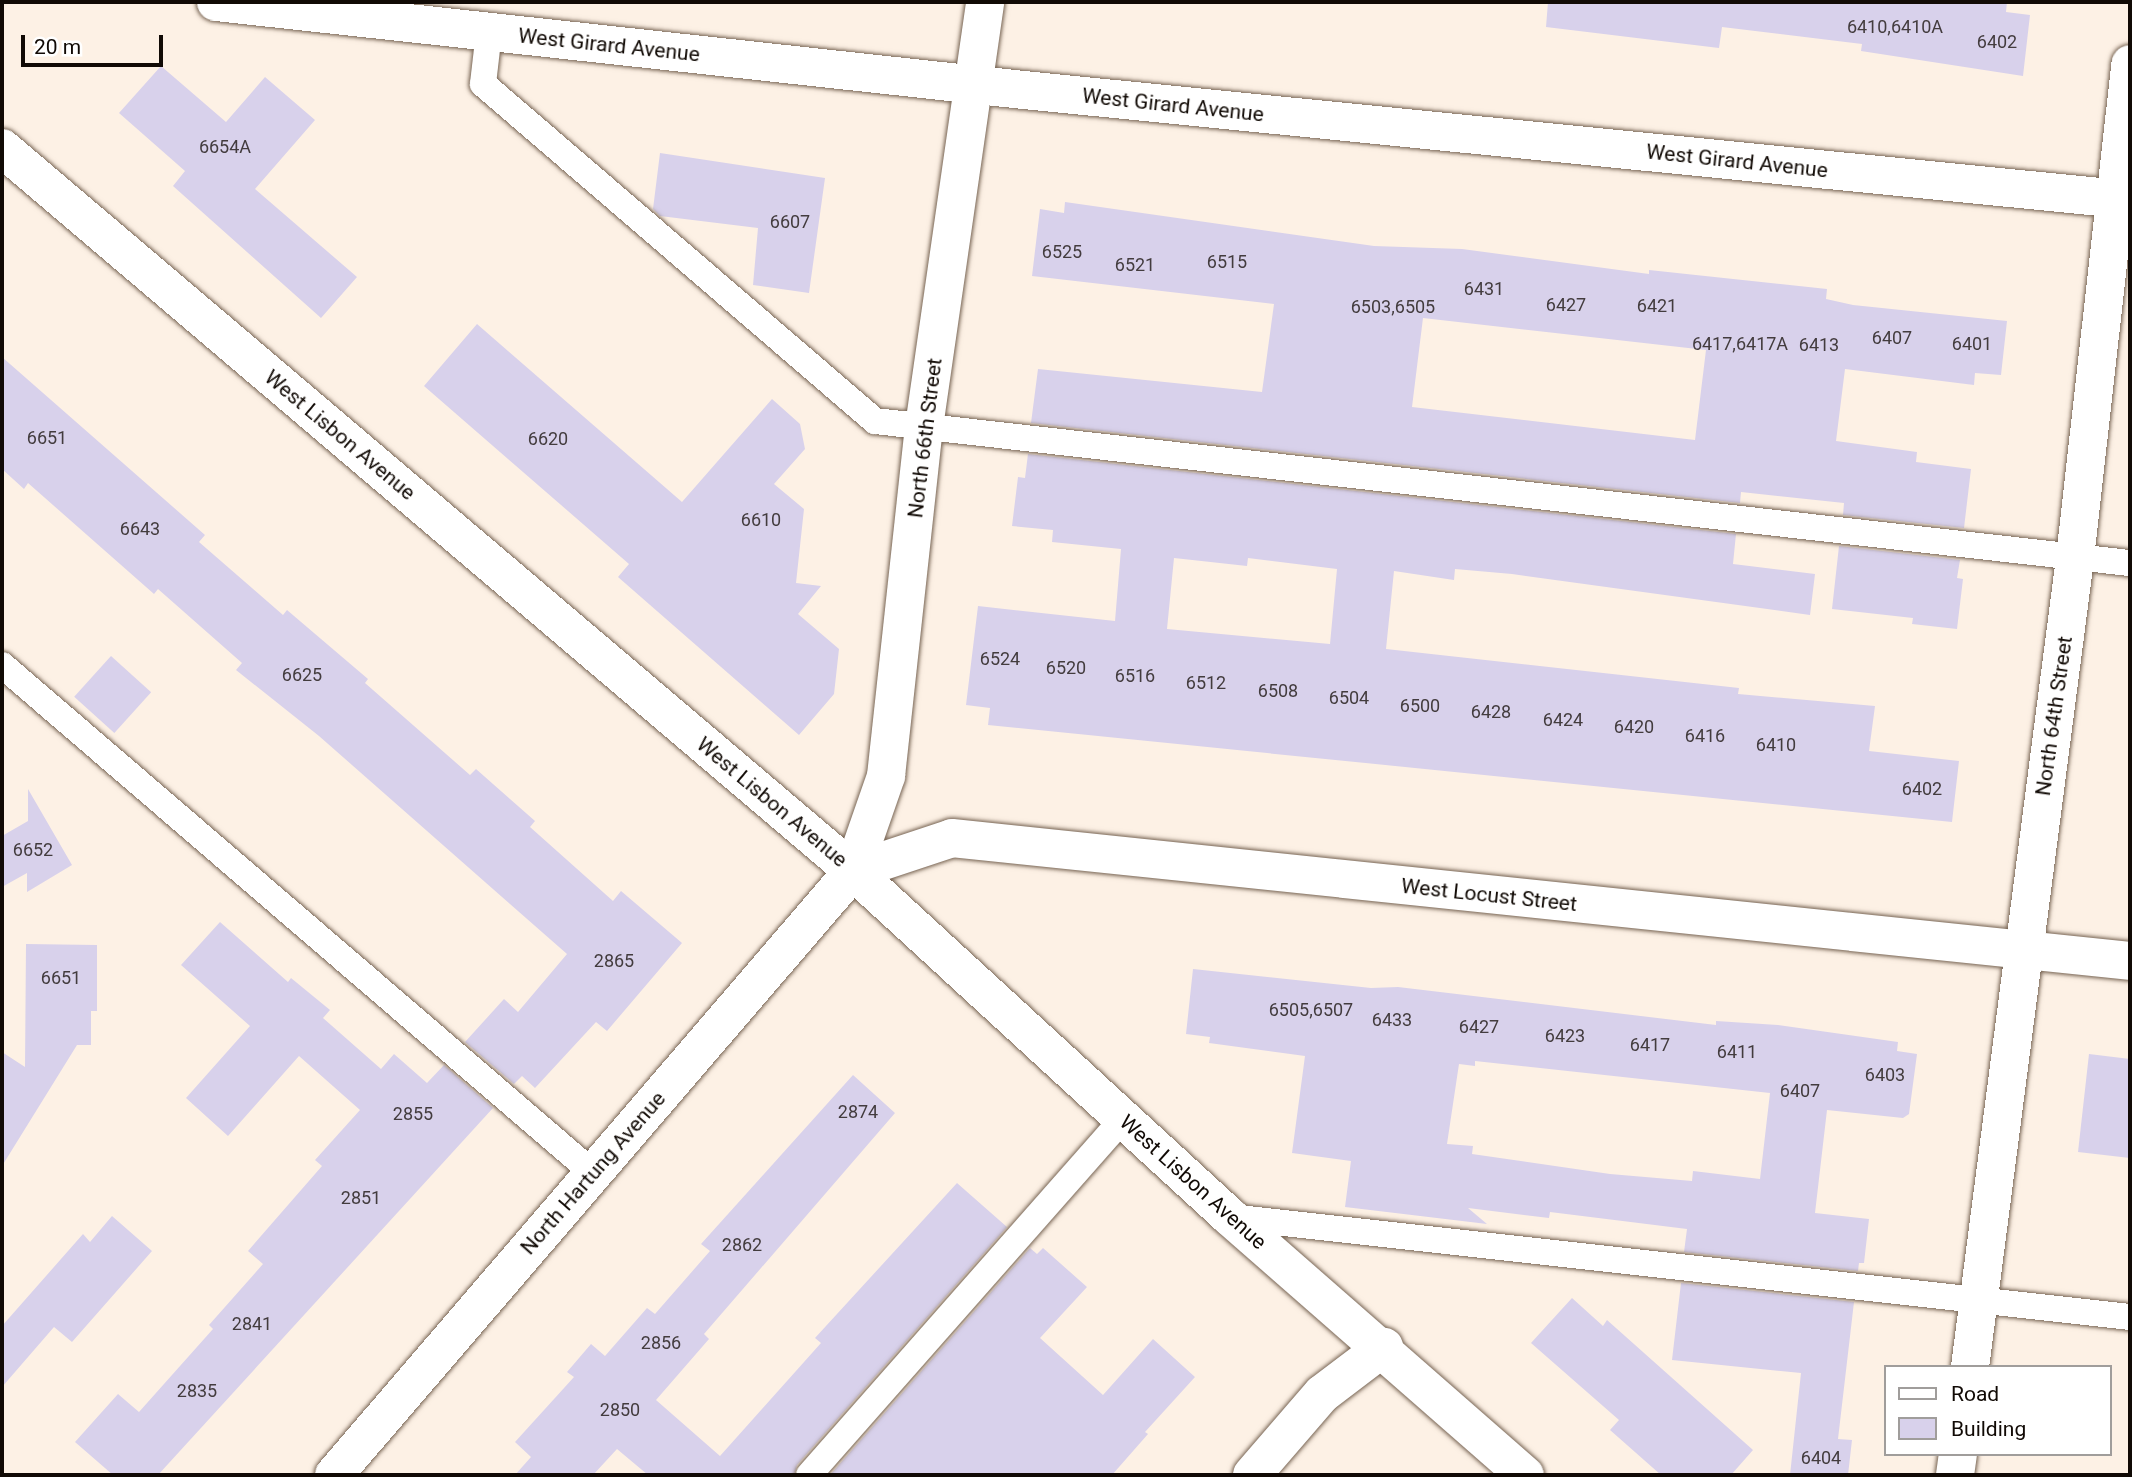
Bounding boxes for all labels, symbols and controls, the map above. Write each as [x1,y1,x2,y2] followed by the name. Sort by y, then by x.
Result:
[1847,16,1943,38] house number: 6410,6410A
[24,21,166,65] scale bar
[517,23,701,67] street label: West Girard Avenue
[1977,31,2017,53] house number: 6402
[34,35,81,59] text: 20 m
[1081,83,1265,127] street label: West Girard Avenue
[199,136,251,158] house number: 6654A
[1645,139,1829,183] street label: West Girard Avenue
[770,211,810,233] house number: 6607
[1042,241,1082,263] house number: 6525
[1207,251,1247,273] house number: 6515
[1115,254,1155,276] house number: 6521
[1464,278,1504,300] house number: 6431
[1546,294,1586,316] house number: 6427
[1637,295,1677,317] house number: 6421
[1351,296,1435,318] house number: 6503,6505
[1872,327,1912,349] house number: 6407
[1692,333,1788,355] house number: 6417,6417A
[1952,333,1992,355] house number: 6401
[1799,334,1839,356] house number: 6413
[903,357,947,519] street label: North 66th Street
[260,365,420,505] street label: West Lisbon Avenue
[27,427,67,449] house number: 6651
[528,428,568,450] house number: 6620
[741,509,781,531] house number: 6610
[120,518,160,540] house number: 6643
[2030,635,2078,797] street label: North 64th Street
[980,648,1020,670] house number: 6524
[1046,657,1086,679] house number: 6520
[282,664,322,686] house number: 6625
[1115,665,1155,687] house number: 6516
[1186,672,1226,694] house number: 6512
[1258,680,1298,702] house number: 6508
[1329,687,1369,709] house number: 6504
[1400,695,1440,717] house number: 6500
[1471,701,1511,723] house number: 6428
[1543,709,1583,731] house number: 6424
[1614,716,1654,738] house number: 6420
[1685,725,1725,747] house number: 6416
[692,732,852,872] street label: West Lisbon Avenue
[1756,734,1796,756] house number: 6410
[1902,778,1942,800] house number: 6402
[13,839,53,861] house number: 6652
[1400,873,1578,917] street label: West Locust Street
[594,950,634,972] house number: 2865
[41,967,81,989] house number: 6651
[1269,999,1353,1021] house number: 6505,6507
[1372,1009,1412,1031] house number: 6433
[1459,1016,1499,1038] house number: 6427
[1545,1025,1585,1047] house number: 6423
[1630,1034,1670,1056] house number: 6417
[1717,1041,1757,1063] house number: 6411
[1865,1064,1905,1086] house number: 6403
[1780,1080,1820,1102] house number: 6407
[515,1086,671,1260] street label: North Hartung Avenue
[838,1101,878,1123] house number: 2874
[393,1103,433,1125] house number: 2855
[1114,1109,1272,1255] street label: West Lisbon Avenue
[341,1187,381,1209] house number: 2851
[722,1234,762,1256] house number: 2862
[232,1313,272,1335] house number: 2841
[641,1332,681,1354] house number: 2856
[1884,1365,2111,1456] legend
[177,1380,217,1402] house number: 2835
[1951,1382,1999,1406] text: Road
[600,1399,640,1421] house number: 2850
[1951,1417,2026,1441] text: Building
[1801,1447,1841,1469] house number: 6404

